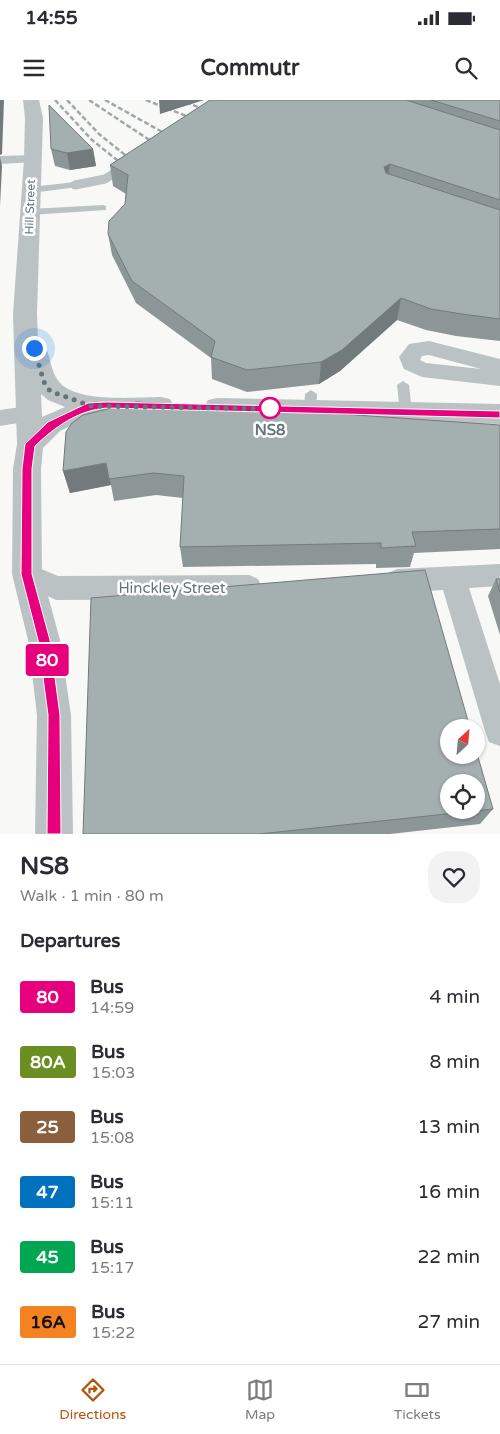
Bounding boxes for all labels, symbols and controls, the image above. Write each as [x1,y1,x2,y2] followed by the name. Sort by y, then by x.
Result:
[25,7,78,29] text: 14:55
[20,54,48,82] icon: menu
[452,54,480,82] icon: search
[201,55,299,81] text: Commutr
[22,179,38,235] street label: Hill Street
[22,336,47,361] your location
[259,397,281,419] marker: NS8
[255,421,286,439] place label: NS8
[118,579,226,597] street label: Hinckley Street
[24,644,70,676] line badge: 80
[36,649,58,671] text: 80
[440,719,485,764] north arrow
[440,719,485,819] map controls
[440,774,485,819] button: locate
[428,851,480,903] button: heart
[20,852,69,881] text: NS8
[20,886,164,906] text: Walk · 1 min · 80 m
[20,930,120,952] text: Departures
[90,976,124,998] text: Bus
[36,986,59,1008] text: 80
[429,986,480,1008] text: 4 min
[90,998,134,1018] text: 14:59
[91,1041,125,1063] text: Bus
[30,1051,66,1073] text: 80A
[429,1051,480,1073] text: 8 min
[91,1063,135,1083] text: 15:03
[90,1106,124,1128] text: Bus
[36,1116,59,1138] text: 25
[417,1116,480,1138] text: 13 min
[90,1128,134,1148] text: 15:08
[90,1171,124,1193] text: Bus
[36,1181,59,1203] text: 47
[417,1181,480,1203] text: 16 min
[90,1193,134,1213] text: 15:11
[90,1236,124,1258] text: Bus
[36,1246,59,1268] text: 45
[417,1246,480,1268] text: 22 min
[90,1258,134,1278] text: 15:17
[91,1301,125,1323] text: Bus
[30,1311,66,1333] text: 16A
[417,1311,480,1333] text: 27 min
[91,1323,135,1343] text: 15:22
[59,1376,126,1423] tab: Directions
[245,1376,275,1423] tab: Map
[394,1376,441,1423] tab: Tickets

